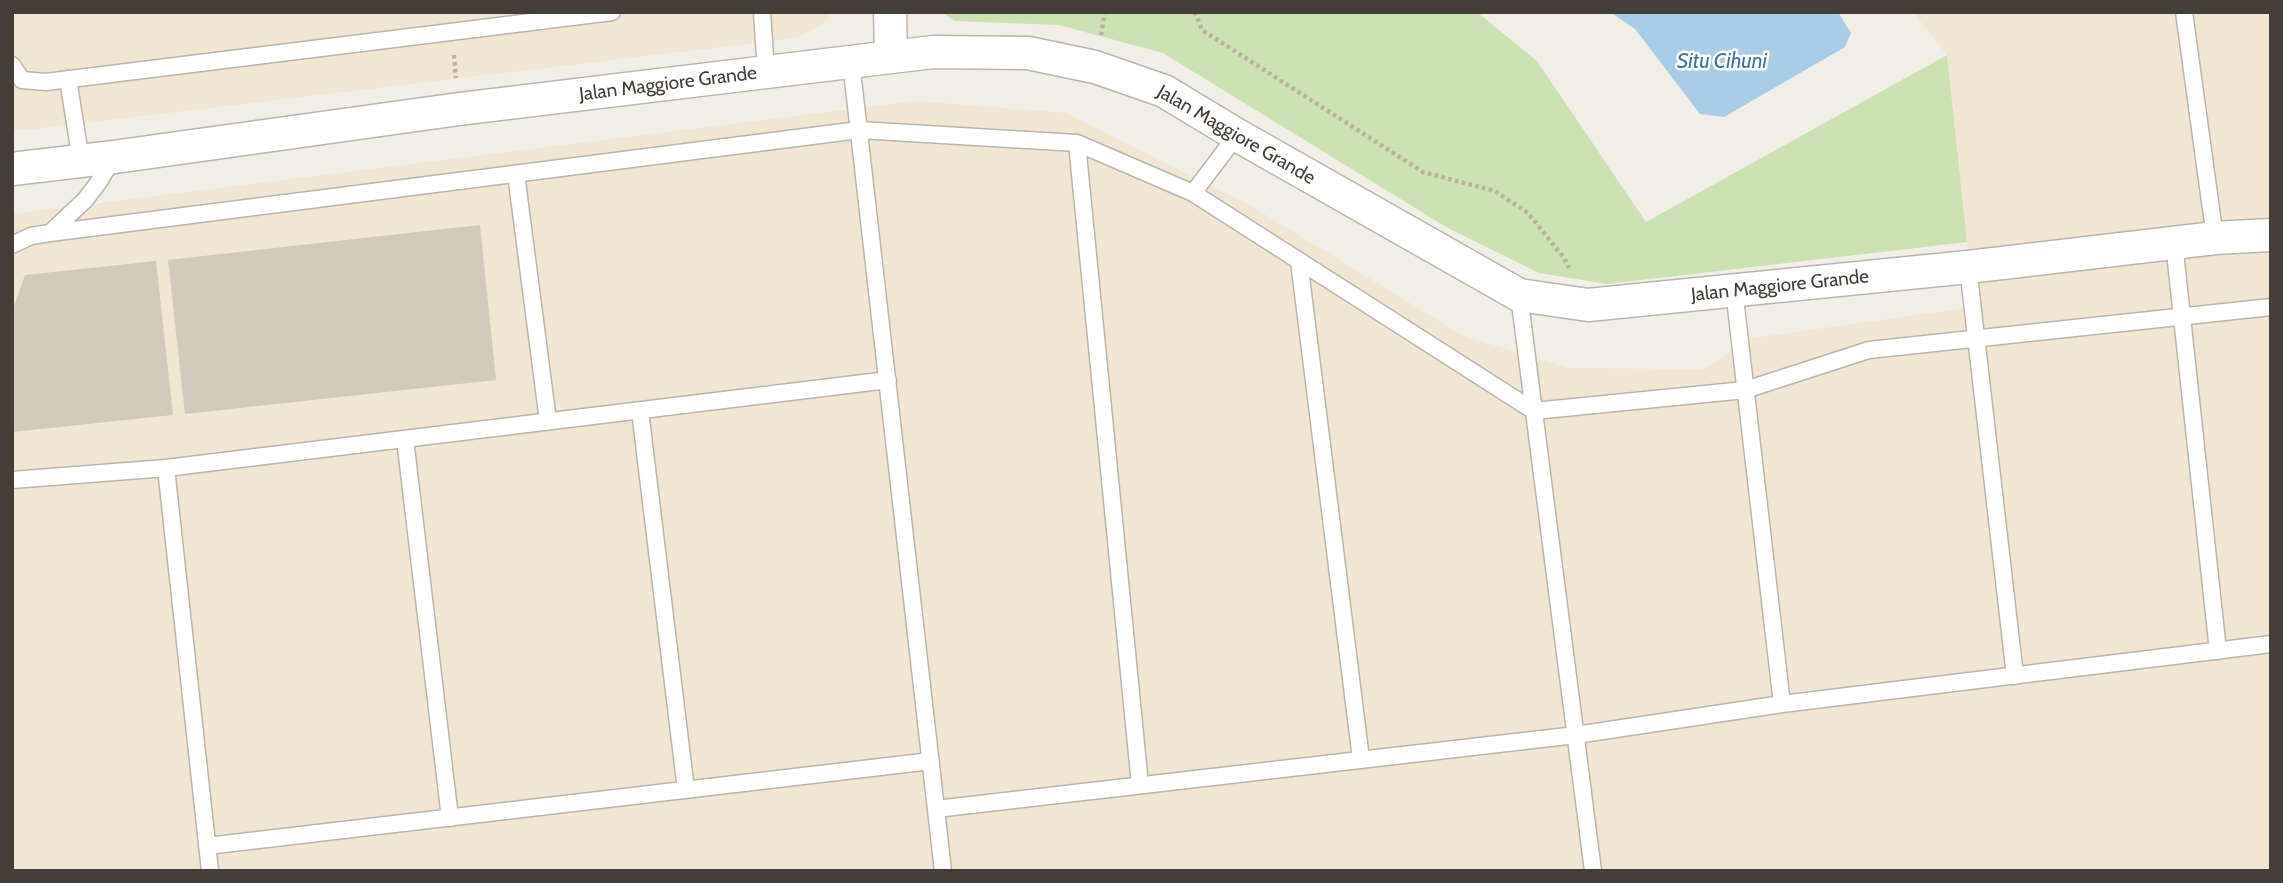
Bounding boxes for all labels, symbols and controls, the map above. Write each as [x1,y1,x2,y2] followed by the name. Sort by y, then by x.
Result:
[1677,49,1767,75] water label: Situ Cihuni
[578,62,758,106] street label: Jalan Maggiore Grande
[1153,80,1319,190] street label: Jalan Maggiore Grande
[1690,265,1870,307] street label: Jalan Maggiore Grande

